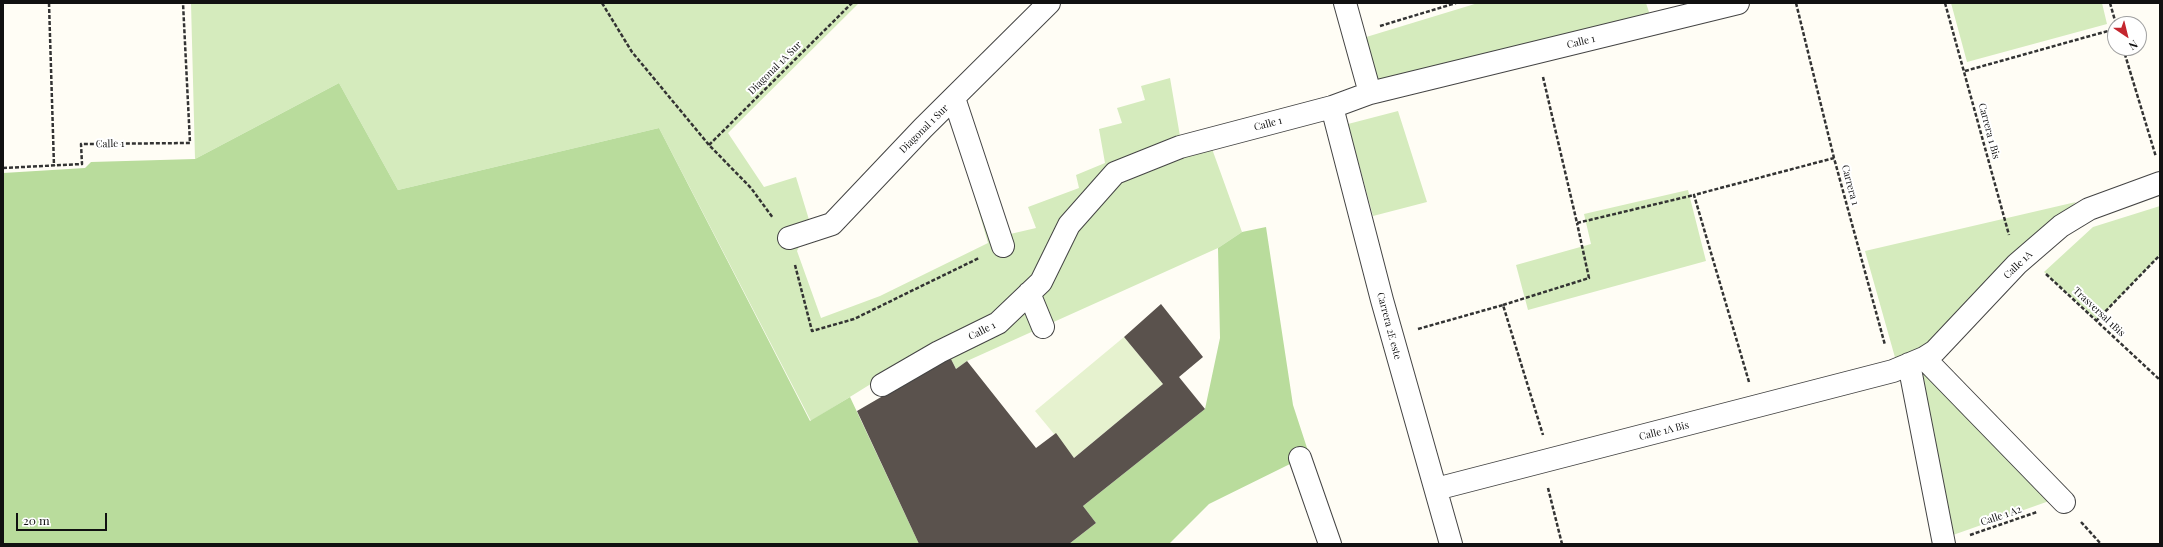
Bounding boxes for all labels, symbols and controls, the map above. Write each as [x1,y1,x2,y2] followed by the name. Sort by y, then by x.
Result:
[2107,16,2147,56] north arrow
[1566,33,1596,51] street label: Calle 1
[2126,37,2141,54] text: N
[746,39,804,97] street label: Diagonal 1A Sur
[897,102,951,156] street label: Diagonal 1 Sur
[1976,102,2002,160] street label: Carrera 1 Bis
[1253,114,1283,134] street label: Calle 1
[96,138,124,150] street label: Calle 1
[1839,164,1861,206] street label: Carrera 1
[2001,249,2035,281] street label: Calle 1A
[2071,285,2127,339] street label: Trasversal 1Bis
[1374,291,1404,361] street label: Carrera 2E este
[966,319,998,343] street label: Calle 1
[1638,419,1690,443] street label: Calle 1A Bis
[1979,503,2023,529] street label: Calle 1 A2
[18,505,109,531] scale bar
[23,512,50,528] text: 20 m

